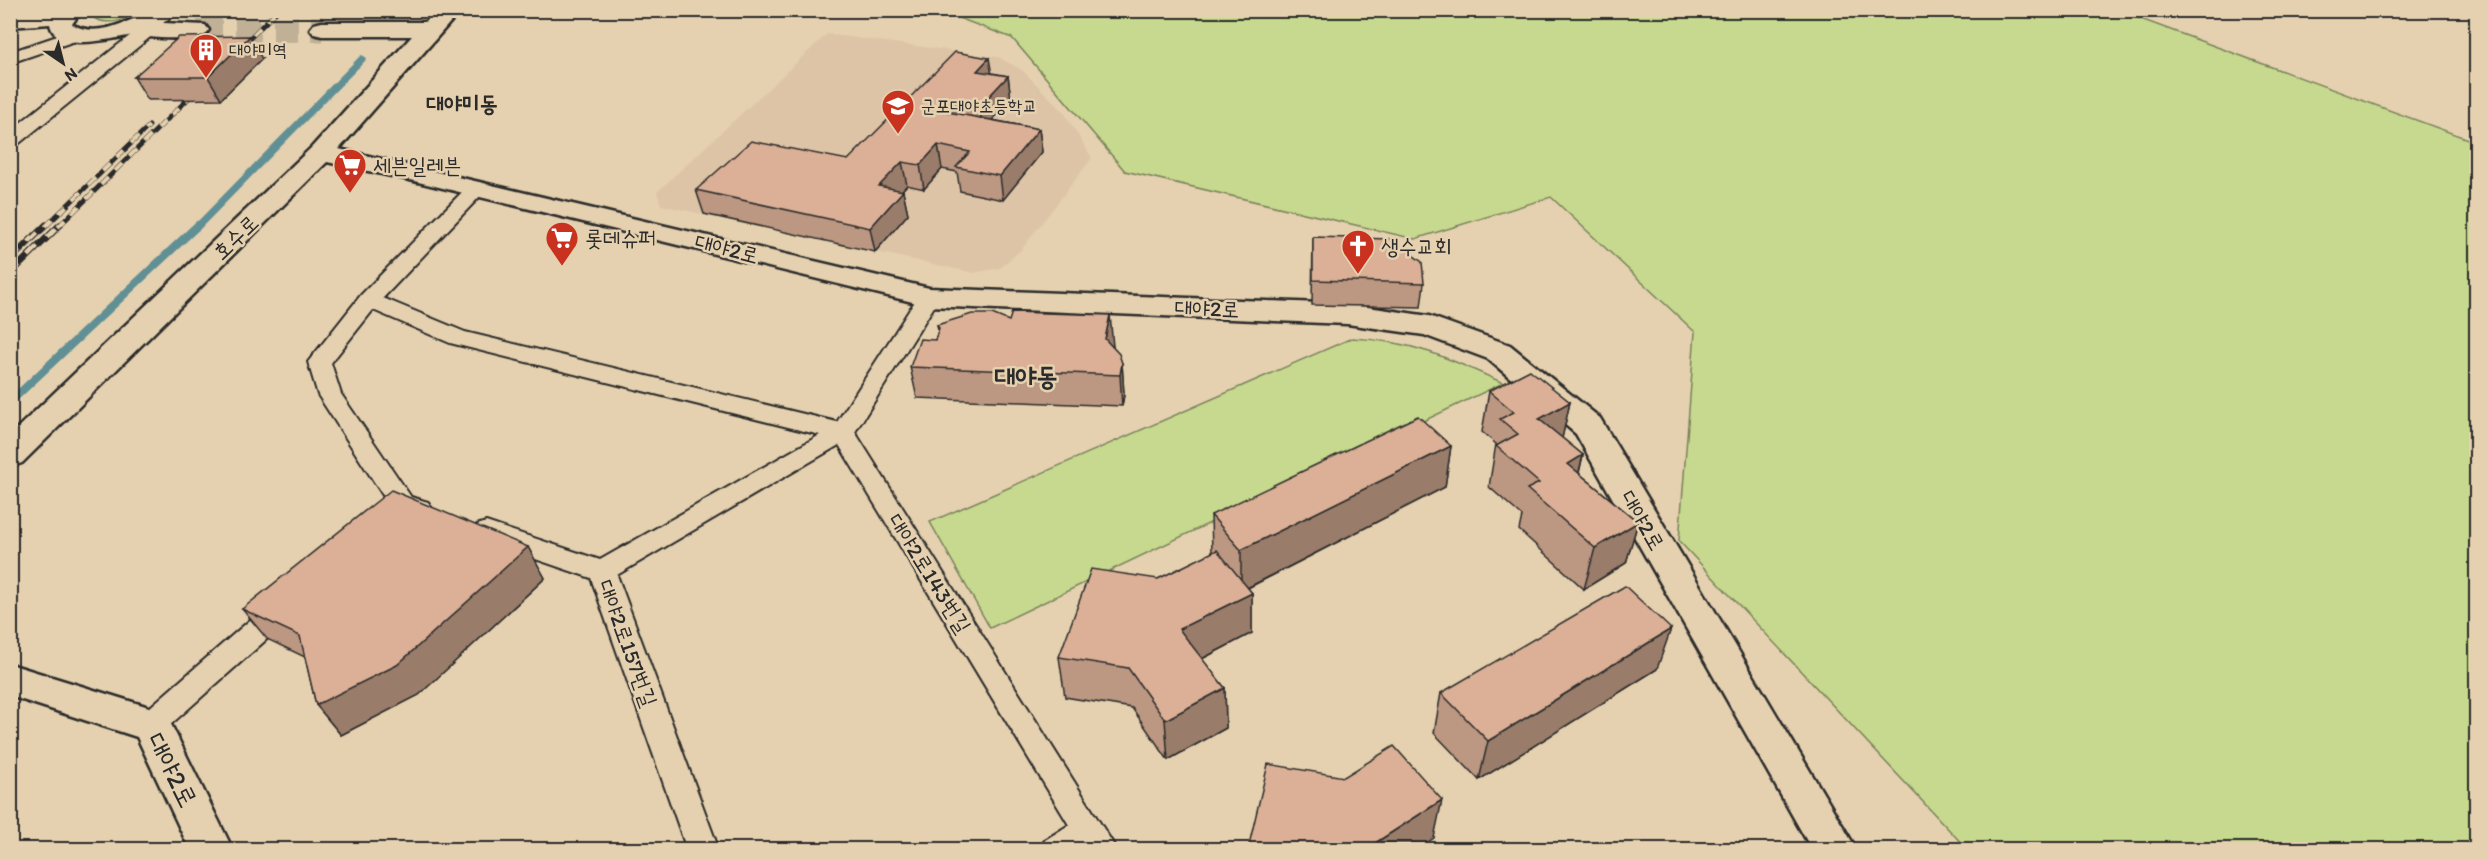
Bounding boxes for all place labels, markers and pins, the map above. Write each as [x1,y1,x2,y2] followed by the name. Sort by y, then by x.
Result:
[188,32,224,79] building icon: 대야미역
[229,39,287,61] place label: 대야미역
[880,88,916,135] school or university icon: 군포대야초등학교
[921,95,1037,117] place label: 군포대야초등학교
[332,147,368,194] supermarket icon: 세븐일레븐
[373,152,462,179] place label: 세븐일레븐
[544,220,580,267] supermarket icon: 롯데슈퍼
[585,225,656,252] place label: 롯데슈퍼
[1340,228,1376,275] church icon: 생수교회
[1381,233,1452,260] place label: 생수교회

